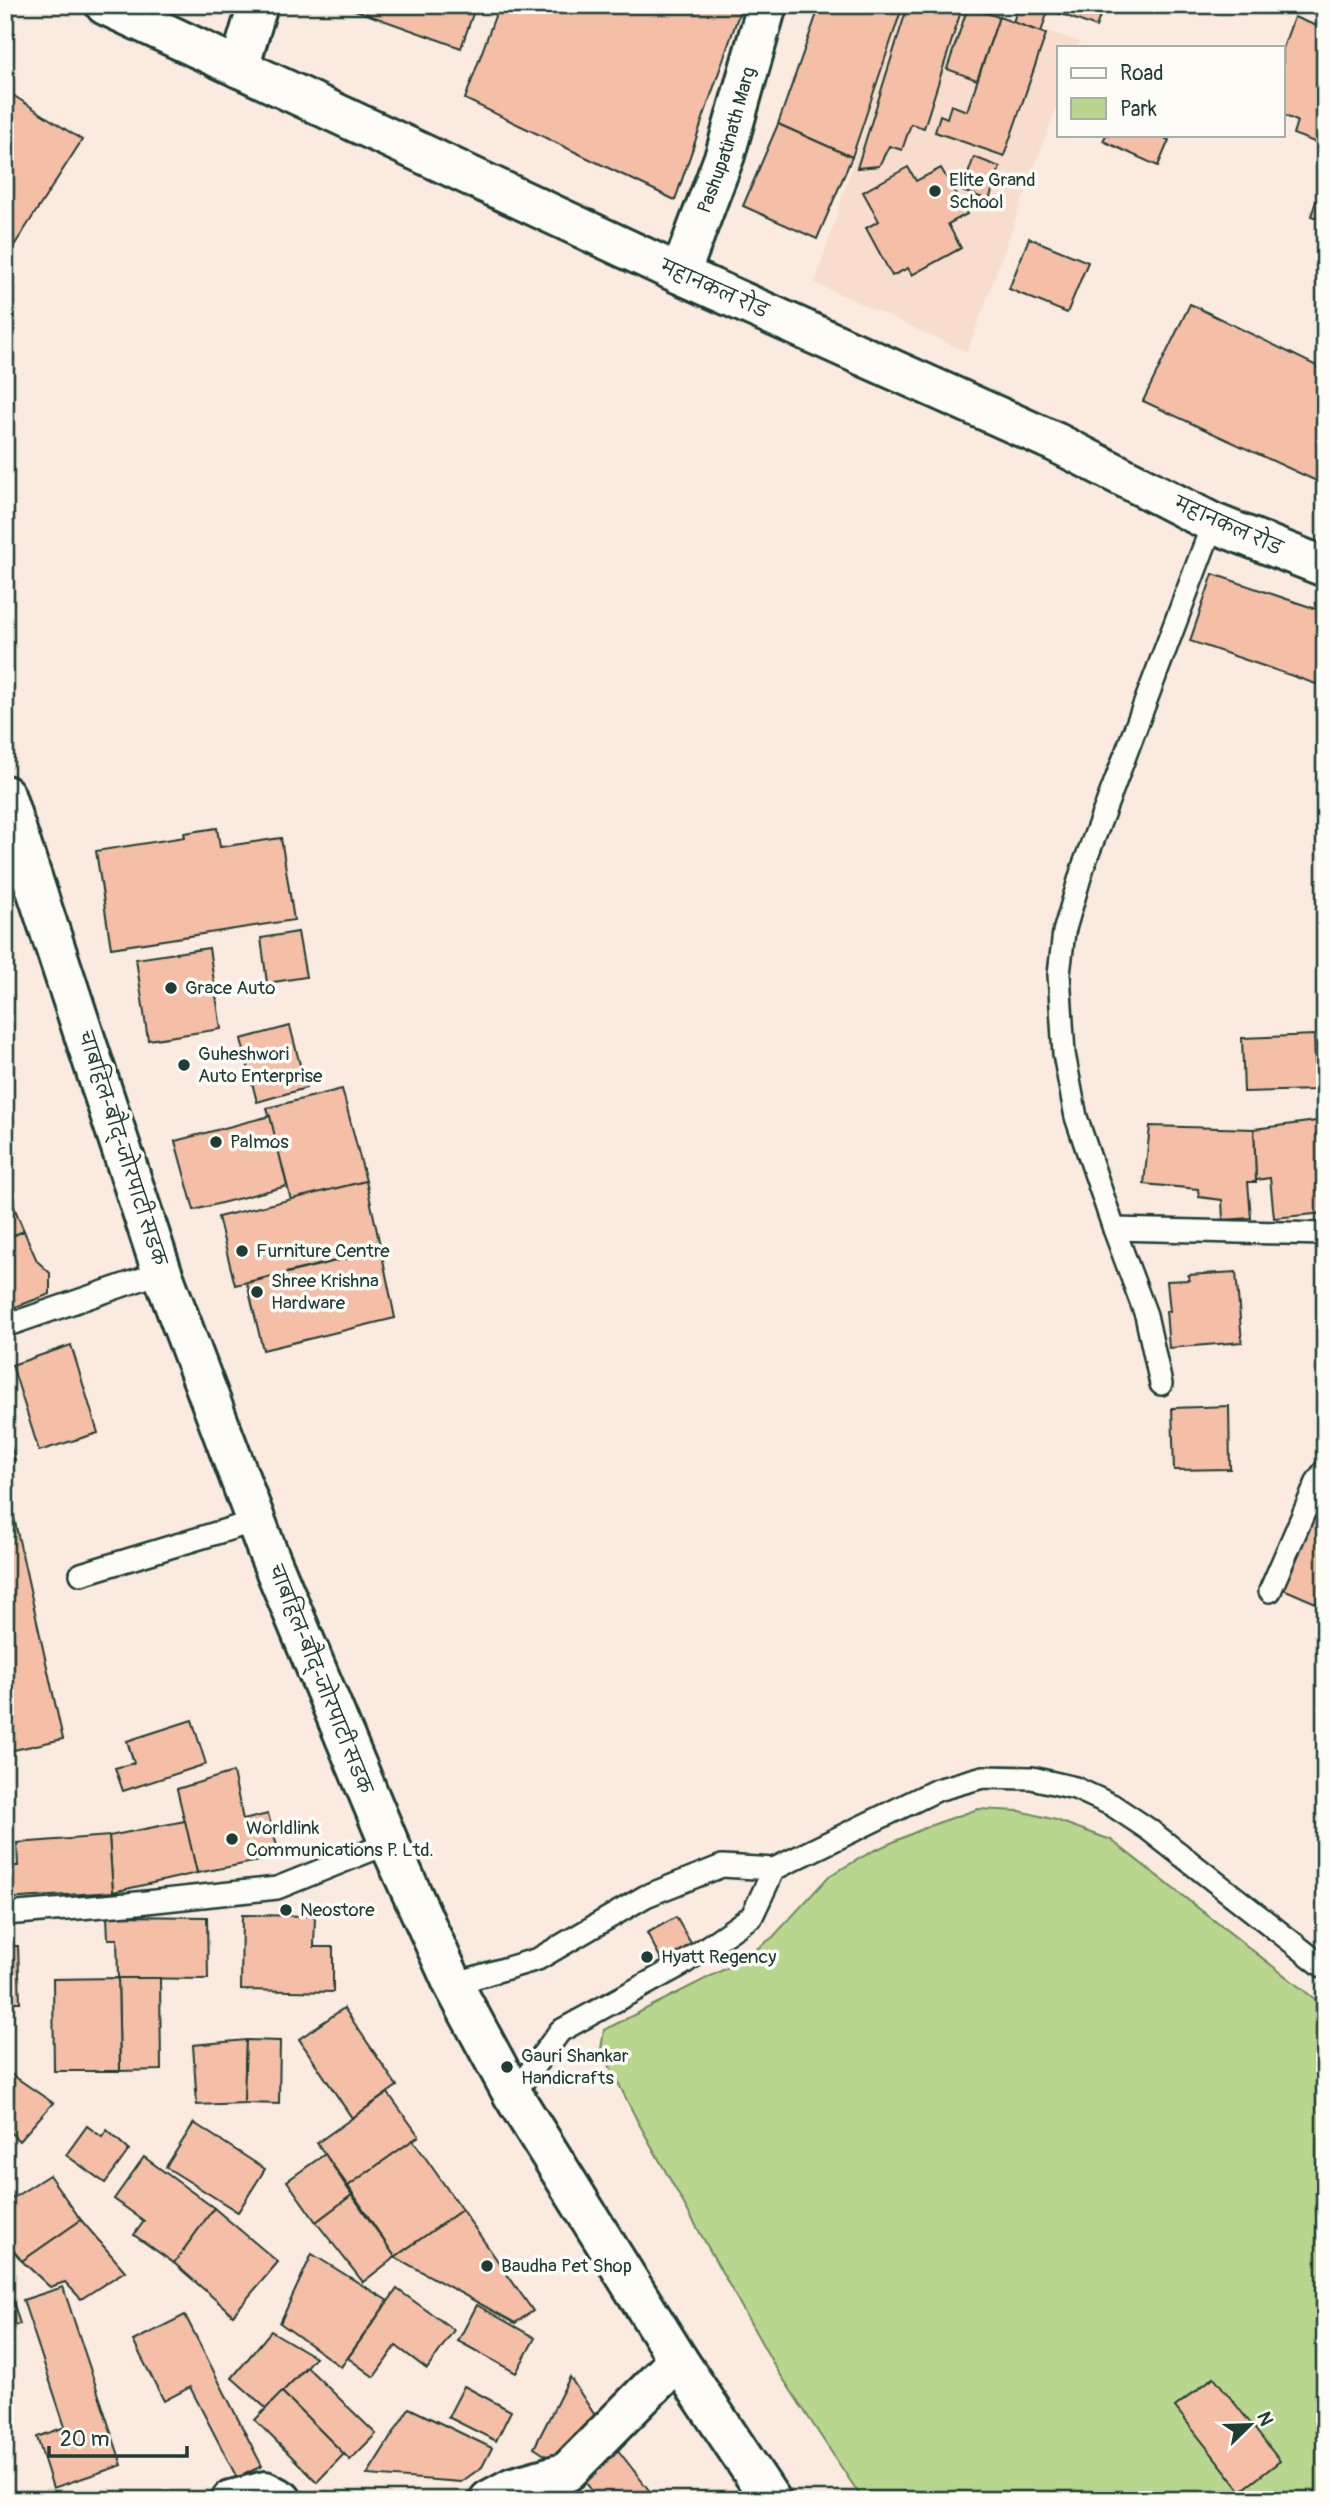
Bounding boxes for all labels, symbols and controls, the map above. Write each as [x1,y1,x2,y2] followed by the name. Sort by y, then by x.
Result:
[1057,46,1284,136] legend
[1120,60,1164,87] text: Road
[692,64,761,217] street label: Pashupatinath Marg
[1120,96,1157,123] text: Park
[949,168,1036,214] place label: Elite Grand School
[927,183,943,199] marker: Elite Grand School
[655,250,774,324] street label: महानकल रोड
[1169,487,1288,561] street label: महानकल रोड
[185,976,275,1000] place label: Grace Auto
[163,980,179,996] marker: Grace Auto
[69,1026,178,1271] street label: चाबहिल-बौद्-जोरपाटी सडक
[198,1042,323,1088] place label: Guheshwori Auto Enterprise
[176,1057,192,1073] marker: Guheshwori Auto Enterprise
[230,1130,289,1154] place label: Palmos
[208,1134,224,1150] marker: Palmos
[256,1239,390,1263] place label: Furniture Centre
[234,1243,250,1259] marker: Furniture Centre
[271,1269,379,1315] place label: Shree Krishna Hardware
[249,1284,265,1300] marker: Shree Krishna Hardware
[259,1558,383,1800] street label: चाबहिल-बौद्-जोरपाटी सडक
[246,1816,434,1862] place label: Worldlink Communications P. Ltd.
[224,1831,240,1847] marker: Worldlink Communications P. Ltd.
[300,1898,375,1922] place label: Neostore
[278,1902,294,1918] marker: Neostore
[661,1945,776,1969] place label: Hyatt Regency
[639,1949,655,1965] marker: Hyatt Regency
[521,2044,629,2090] place label: Gauri Shankar Handicrafts
[499,2059,515,2075] marker: Gauri Shankar Handicrafts
[501,2254,632,2278] place label: Baudha Pet Shop
[479,2258,495,2274] marker: Baudha Pet Shop
[1214,2390,1284,2460] north arrow
[1251,2408,1278,2429] text: N
[49,2414,187,2458] scale bar
[60,2426,109,2453] text: 20 m

